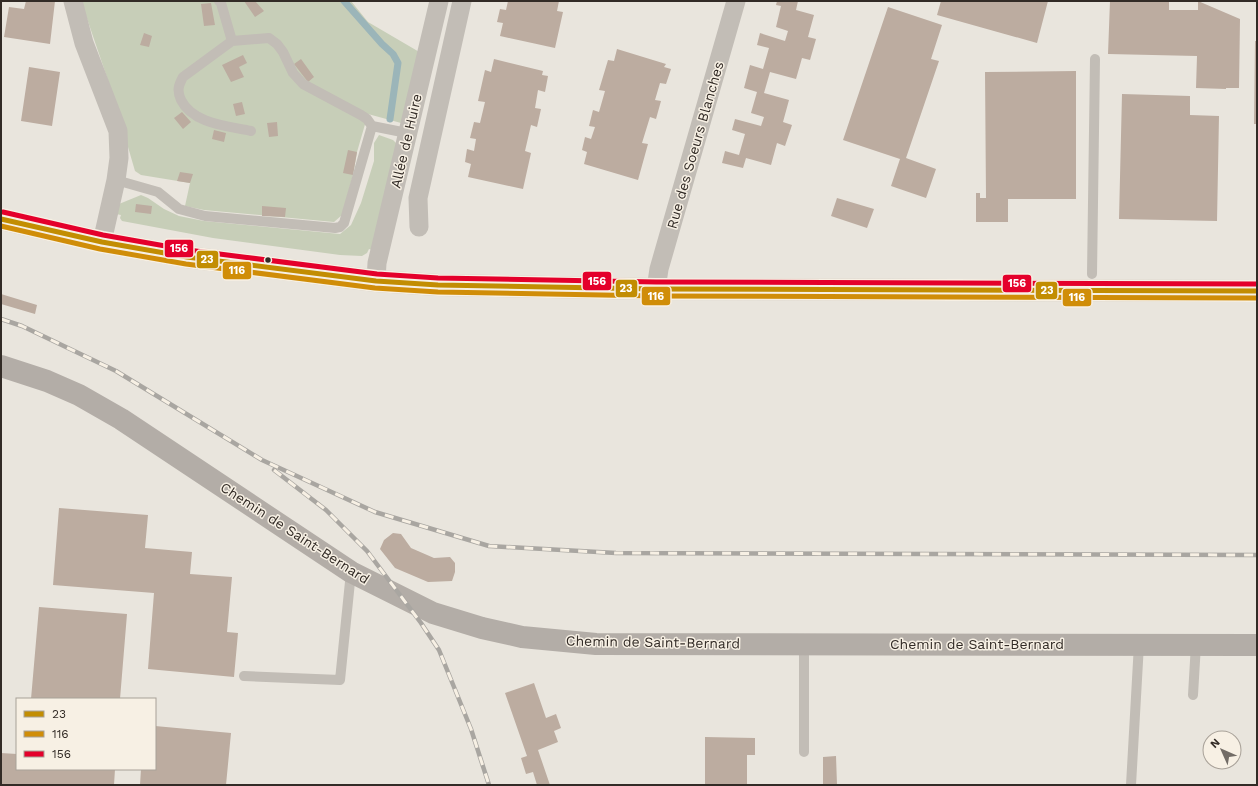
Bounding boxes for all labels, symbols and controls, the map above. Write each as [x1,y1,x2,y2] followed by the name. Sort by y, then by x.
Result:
[663,60,727,230] street label: Rue des Soeurs Blanches
[387,92,425,190] street label: Allée de Huire
[164,239,194,258] line badge: 156
[170,242,188,255] text: 156
[196,250,219,269] line badge: 23
[200,253,214,266] text: 23
[263,255,273,265] unlabelled marker
[222,261,252,280] line badge: 116
[229,264,245,277] text: 116
[582,271,612,291] line badge: 156
[1002,274,1032,293] line badge: 156
[588,275,606,288] text: 156
[1008,277,1026,290] text: 156
[615,279,638,298] line badge: 23
[1035,281,1058,300] line badge: 23
[619,282,633,295] text: 23
[1040,284,1054,297] text: 23
[641,286,671,306] line badge: 116
[1062,288,1092,307] line badge: 116
[648,290,664,303] text: 116
[1069,291,1085,304] text: 116
[218,479,372,587] street label: Chemin de Saint-Bernard
[566,632,740,652] street label: Chemin de Saint-Bernard
[890,636,1064,652] street label: Chemin de Saint-Bernard
[16,698,156,770] legend
[52,707,66,721] text: 23
[52,727,69,741] text: 116
[1202,730,1242,770] north arrow
[1208,736,1223,751] text: N
[52,747,71,761] text: 156

